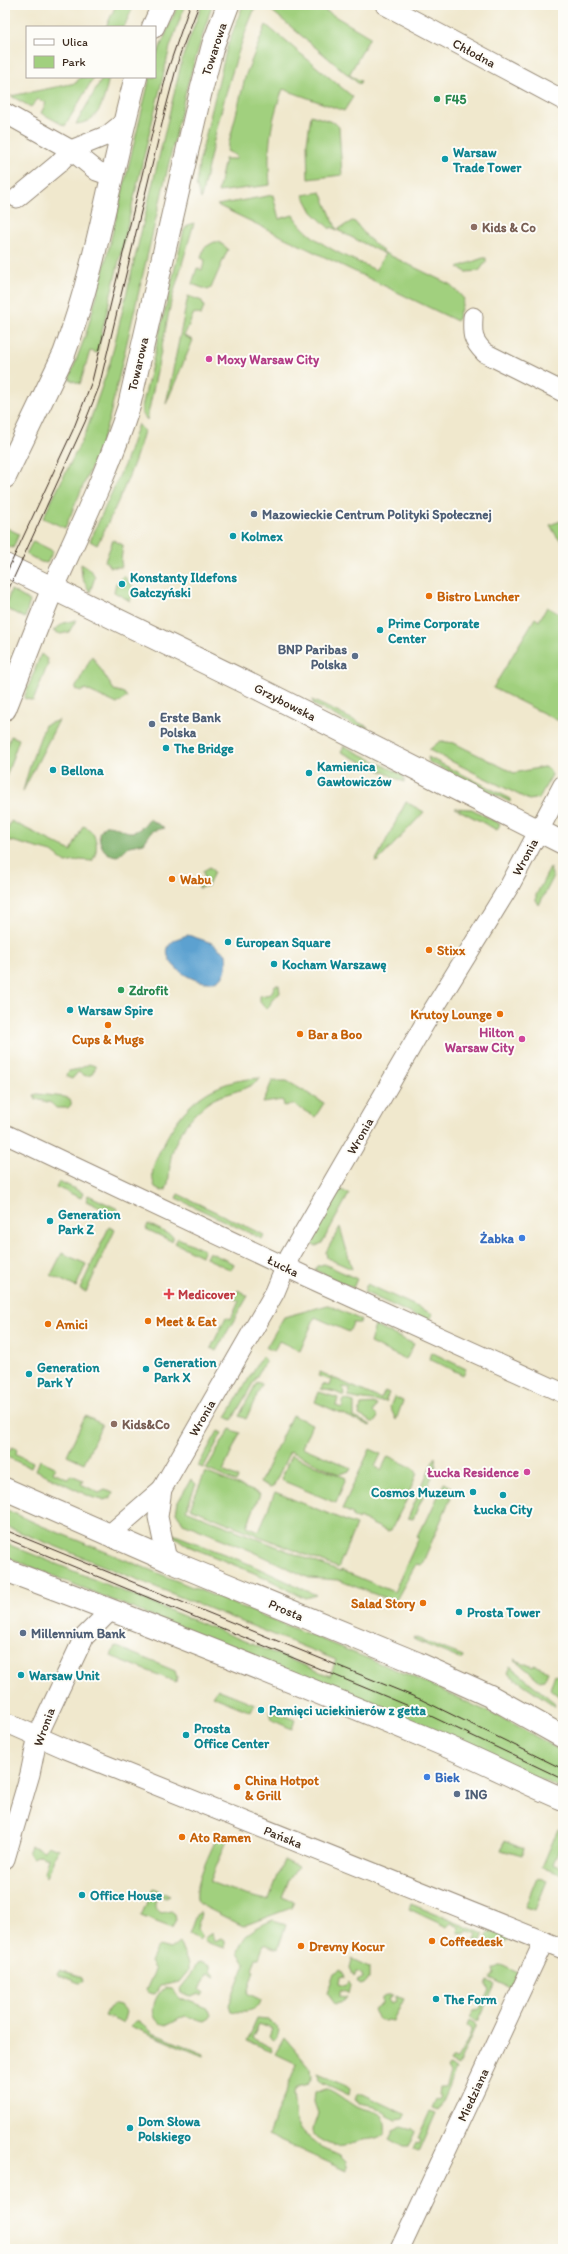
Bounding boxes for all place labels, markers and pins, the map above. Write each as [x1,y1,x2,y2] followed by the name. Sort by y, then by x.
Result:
[445,92,466,107] place label: F45
[432,94,442,104] marker: F45
[452,145,522,175] place label: Warsaw Trade Tower
[440,154,450,164] marker: Warsaw Trade Tower
[482,220,536,235] place label: Kids & Co
[469,222,479,232] marker: Kids & Co
[217,352,320,368] place label: Moxy Warsaw City
[204,354,214,364] marker: Moxy Warsaw City
[262,507,492,523] place label: Mazowieckie Centrum Polityki Społecznej
[249,509,259,519] marker: Mazowieckie Centrum Polityki Społecznej
[241,529,283,544] place label: Kolmex
[228,531,238,541] marker: Kolmex
[130,570,237,601] place label: Konstanty Ildefons Gałczyński
[117,579,127,589] marker: Konstanty Ildefons Gałczyński
[437,589,520,604] place label: Bistro Luncher
[424,591,434,601] marker: Bistro Luncher
[388,616,480,646] place label: Prime Corporate Center
[375,625,385,635] marker: Prime Corporate Center
[278,642,348,672] place label: BNP Paribas Polska
[350,651,360,661] marker: BNP Paribas Polska
[160,710,221,740] place label: Erste Bank Polska
[147,719,157,729] marker: Erste Bank Polska
[173,741,234,757] place label: The Bridge
[161,743,171,753] marker: The Bridge
[317,759,392,789] place label: Kamienica Gawłowiczów
[61,763,104,778] place label: Bellona
[48,765,58,775] marker: Bellona
[304,768,314,778] marker: Kamienica Gawłowiczów
[180,872,212,887] place label: Wabu
[167,874,177,884] marker: Wabu
[236,935,331,951] place label: European Square
[223,937,233,947] marker: European Square
[437,943,466,958] place label: Stixx
[424,945,434,955] marker: Stixx
[282,957,387,973] place label: Kocham Warszawę
[269,959,279,969] marker: Kocham Warszawę
[129,983,168,998] place label: Zdrofit
[116,985,126,995] marker: Zdrofit
[78,1003,153,1019] place label: Warsaw Spire
[65,1005,75,1015] marker: Warsaw Spire
[410,1007,492,1023] place label: Krutoy Lounge
[495,1009,505,1019] marker: Krutoy Lounge
[103,1020,113,1030] marker: Cups & Mugs
[445,1025,515,1056] place label: Hilton Warsaw City
[308,1027,362,1042] place label: Bar a Boo
[295,1029,305,1039] marker: Bar a Boo
[72,1032,144,1048] place label: Cups & Mugs
[517,1034,527,1044] marker: Hilton Warsaw City
[58,1207,121,1237] place label: Generation Park Z
[45,1216,55,1226] marker: Generation Park Z
[480,1231,515,1246] place label: Żabka
[517,1233,527,1243] marker: Żabka
[178,1287,236,1302] place label: Medicover
[163,1288,175,1300] marker: Medicover
[156,1314,217,1329] place label: Meet & Eat
[143,1316,153,1326] marker: Meet & Eat
[55,1317,88,1332] place label: Amici
[43,1319,53,1329] marker: Amici
[154,1355,217,1385] place label: Generation Park X
[37,1360,100,1390] place label: Generation Park Y
[141,1364,151,1374] marker: Generation Park X
[24,1369,34,1379] marker: Generation Park Y
[122,1417,170,1432] place label: Kids&Co
[109,1419,119,1429] marker: Kids&Co
[426,1465,519,1480] place label: Łucka Residence
[522,1467,532,1477] marker: Łucka Residence
[371,1485,466,1500] place label: Cosmos Muzeum
[468,1487,478,1497] marker: Cosmos Muzeum
[498,1490,508,1500] marker: Łucka City
[473,1502,533,1518] place label: Łucka City
[351,1596,416,1612] place label: Salad Story
[418,1598,428,1608] marker: Salad Story
[467,1605,541,1620] place label: Prosta Tower
[454,1607,464,1617] marker: Prosta Tower
[31,1626,126,1641] place label: Millennium Bank
[18,1628,28,1638] marker: Millennium Bank
[29,1668,100,1683] place label: Warsaw Unit
[16,1670,26,1680] marker: Warsaw Unit
[269,1703,426,1719] place label: Pamięci uciekinierów z getta
[256,1705,266,1715] marker: Pamięci uciekinierów z getta
[194,1721,270,1751] place label: Prosta Office Center
[181,1730,191,1740] marker: Prosta Office Center
[435,1770,460,1785] place label: Biek
[422,1772,432,1782] marker: Biek
[245,1773,319,1803] place label: China Hotpot & Grill
[232,1782,242,1792] marker: China Hotpot & Grill
[465,1787,488,1802] place label: ING
[452,1789,462,1799] marker: ING
[189,1830,252,1845] place label: Ato Ramen
[177,1832,187,1842] marker: Ato Ramen
[90,1888,162,1903] place label: Office House
[77,1890,87,1900] marker: Office House
[440,1934,503,1949] place label: Coffeedesk
[427,1936,437,1946] marker: Coffeedesk
[309,1939,385,1955] place label: Drevny Kocur
[296,1941,306,1951] marker: Drevny Kocur
[443,1992,497,2007] place label: The Form
[431,1994,441,2004] marker: The Form
[138,2114,201,2145] place label: Dom Słowa Polskiego
[125,2123,135,2133] marker: Dom Słowa Polskiego

